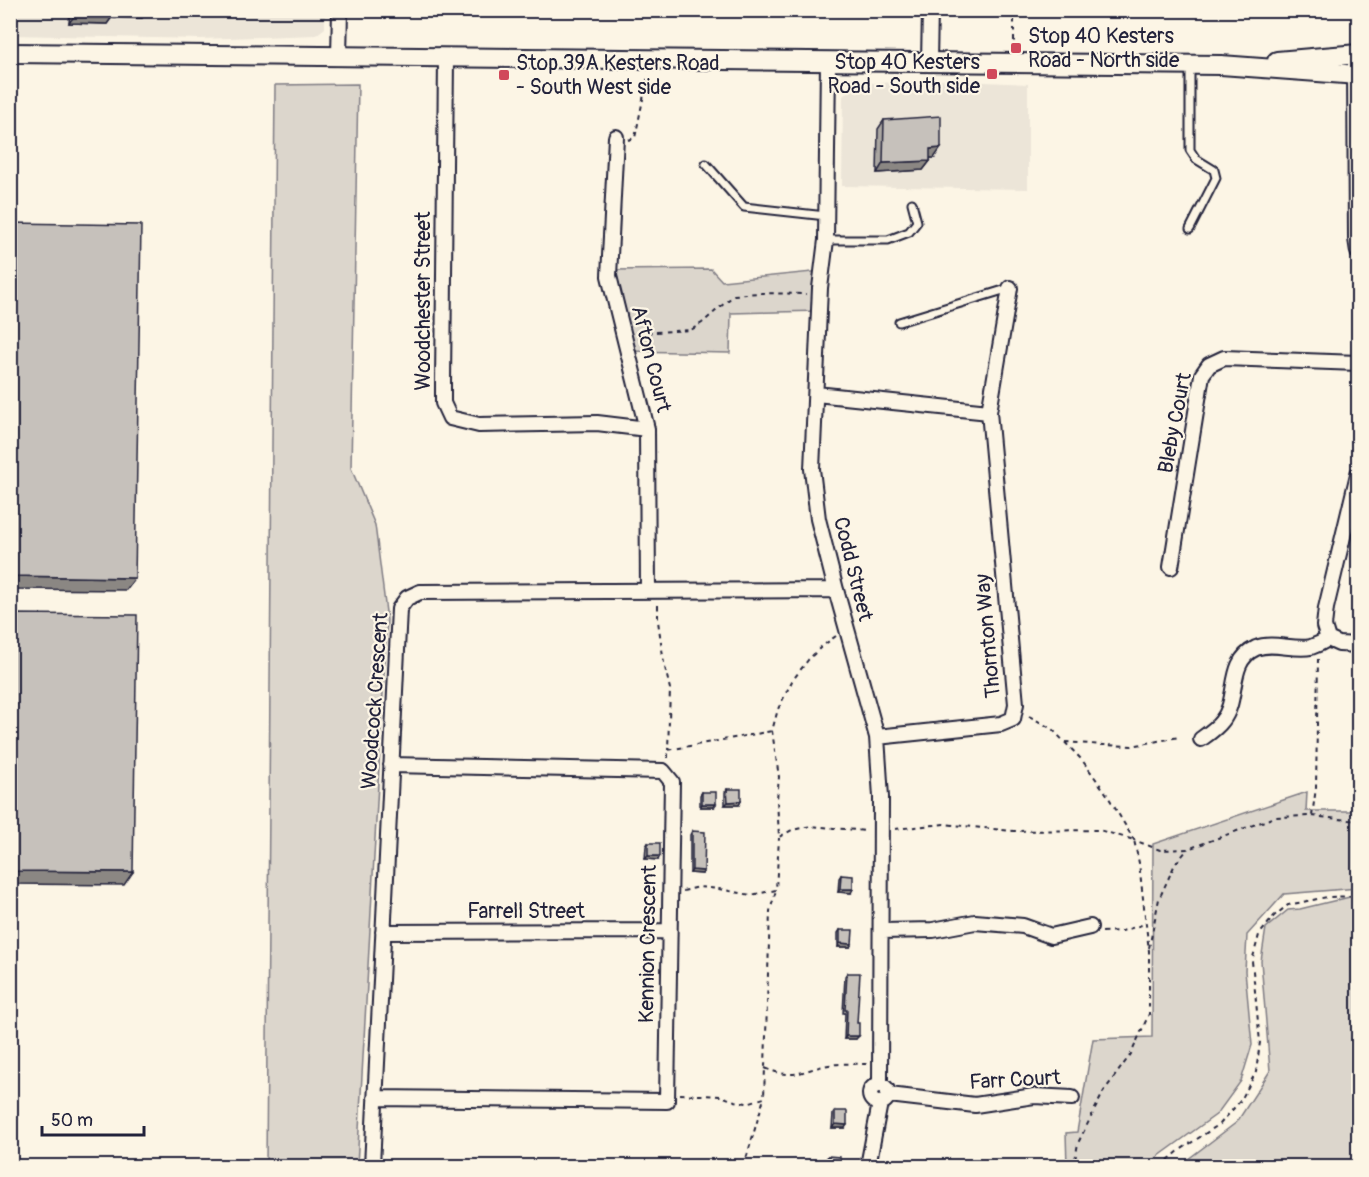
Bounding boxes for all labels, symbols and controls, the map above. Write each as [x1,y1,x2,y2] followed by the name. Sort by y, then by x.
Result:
[1028,23,1180,74] place label: Stop 40 Kesters Road - North side
[1009,41,1023,55] marker: Stop 40 Kesters Road - North side
[828,49,981,100] place label: Stop 40 Kesters Road - South side
[516,50,720,101] place label: Stop 39A Kesters Road - South West side
[985,67,999,81] marker: Stop 40 Kesters Road - South side
[497,68,511,82] marker: Stop 39A Kesters Road - South West side
[410,211,437,390] street label: Woodchester Street
[625,303,677,416] street label: Afton Court
[1152,370,1198,476] street label: Bleby Court
[827,514,879,624] street label: Codd Street
[969,573,1007,699] street label: Thornton Way
[355,611,395,790] street label: Woodcock Crescent
[633,864,663,1023] street label: Kennion Crescent
[467,898,585,925] street label: Farrell Street
[969,1064,1062,1096] street label: Farr Court
[42,1099,144,1137] scale bar
[51,1109,93,1132] text: 50 m

